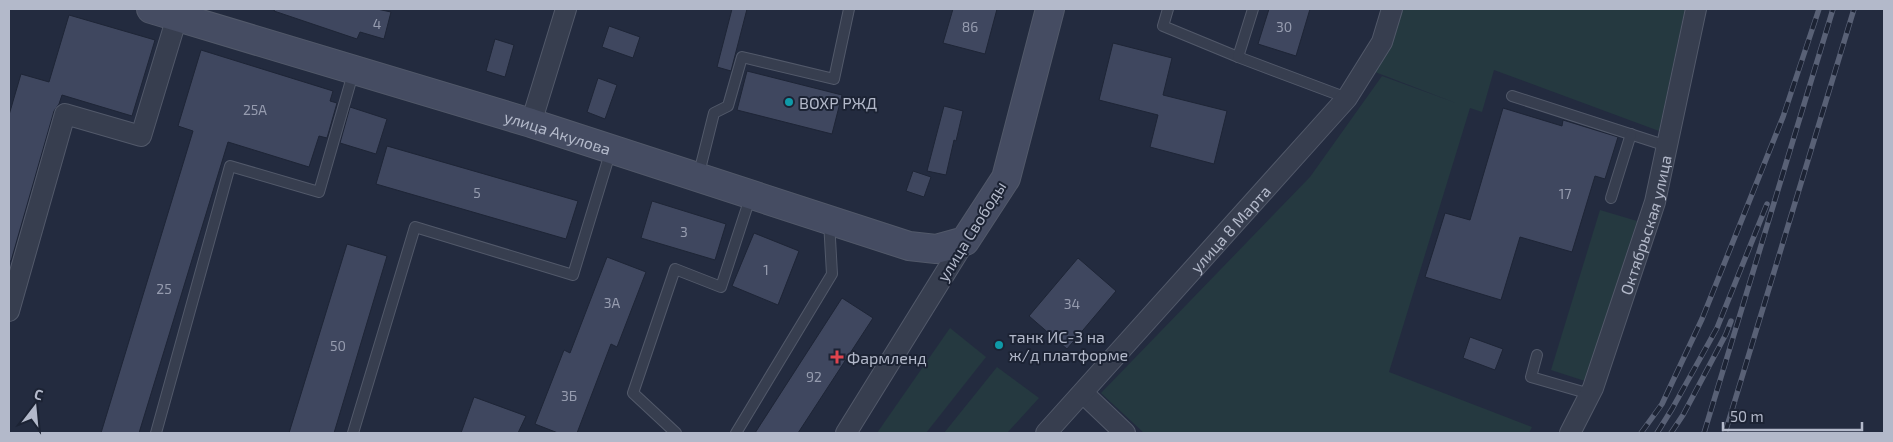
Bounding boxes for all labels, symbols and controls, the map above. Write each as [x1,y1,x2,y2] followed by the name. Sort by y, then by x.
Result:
[373,15,381,32] house number: 4
[962,18,978,35] house number: 86
[1276,18,1292,35] house number: 30
[799,93,877,112] place label: ВОХР РЖД
[783,96,795,108] marker: ВОХР РЖД
[243,101,267,118] house number: 25А
[502,106,613,158] street label: улица Акулова
[1615,153,1674,297] street label: Октябрьская улица
[933,177,1010,285] street label: улица Свободы
[1186,181,1274,277] street label: улица 8 Марта
[473,184,481,201] house number: 5
[1559,185,1571,202] house number: 17
[680,223,688,240] house number: 3
[763,261,769,278] house number: 1
[156,280,172,297] house number: 25
[604,294,621,311] house number: 3А
[1064,295,1080,312] house number: 34
[1009,327,1128,364] place label: танк ИС-3 на ж/д платформе
[330,337,346,354] house number: 50
[993,339,1005,351] marker: танк ИС-3 на ж/д платформе
[847,348,927,367] place label: Фармленд
[831,351,843,363] marker: Фармленд
[806,368,822,385] house number: 92
[10,382,60,432] north arrow
[32,385,45,403] text: С
[561,387,577,404] house number: 3Б
[1723,400,1862,432] scale bar
[1730,407,1764,425] text: 50 m

